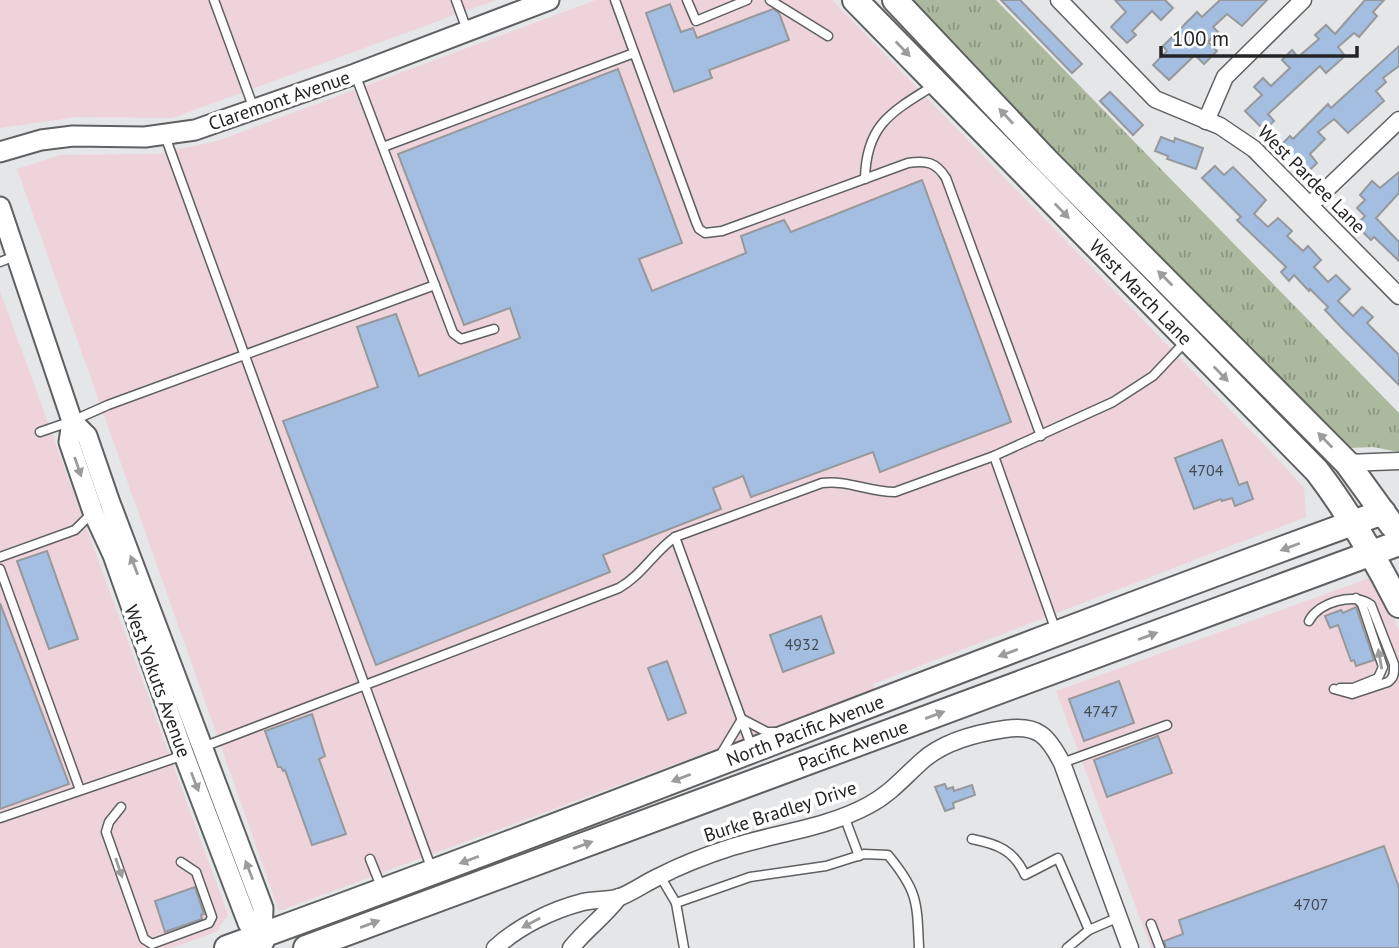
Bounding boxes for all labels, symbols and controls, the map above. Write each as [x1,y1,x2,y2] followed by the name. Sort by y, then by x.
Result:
[1161,14,1357,58] scale bar
[1172,25,1229,52] text: 100 m
[895,41,911,57] one-way arrow
[205,65,353,135] street label: Claremont Avenue
[998,107,1014,125] one-way arrow
[1253,120,1371,238] street label: West Pardee Lane
[1054,203,1071,220] one-way arrow
[1084,234,1198,350] street label: West March Lane
[1157,270,1174,287] one-way arrow
[1213,365,1229,382] one-way arrow
[1318,432,1334,449] one-way arrow
[73,457,84,478] one-way arrow
[1189,460,1224,480] house number: 4704
[1279,542,1300,553] one-way arrow
[128,555,139,576] one-way arrow
[119,602,197,760] street label: West Yokuts Avenue
[1137,630,1158,641] one-way arrow
[785,634,819,654] house number: 4932
[997,648,1018,659] one-way arrow
[1374,648,1385,670] one-way arrow
[722,689,888,771] street label: North Pacific Avenue
[1084,701,1118,721] house number: 4747
[924,709,945,720] one-way arrow
[794,714,912,776] street label: Pacific Avenue
[189,772,200,793] one-way arrow
[670,772,691,783] one-way arrow
[701,775,859,847] street label: Burke Bradley Drive
[573,839,594,850] one-way arrow
[458,854,479,865] one-way arrow
[114,857,125,878] one-way arrow
[243,859,254,880] one-way arrow
[1294,894,1328,914] house number: 4707
[521,917,541,929] one-way arrow
[360,919,381,930] one-way arrow

